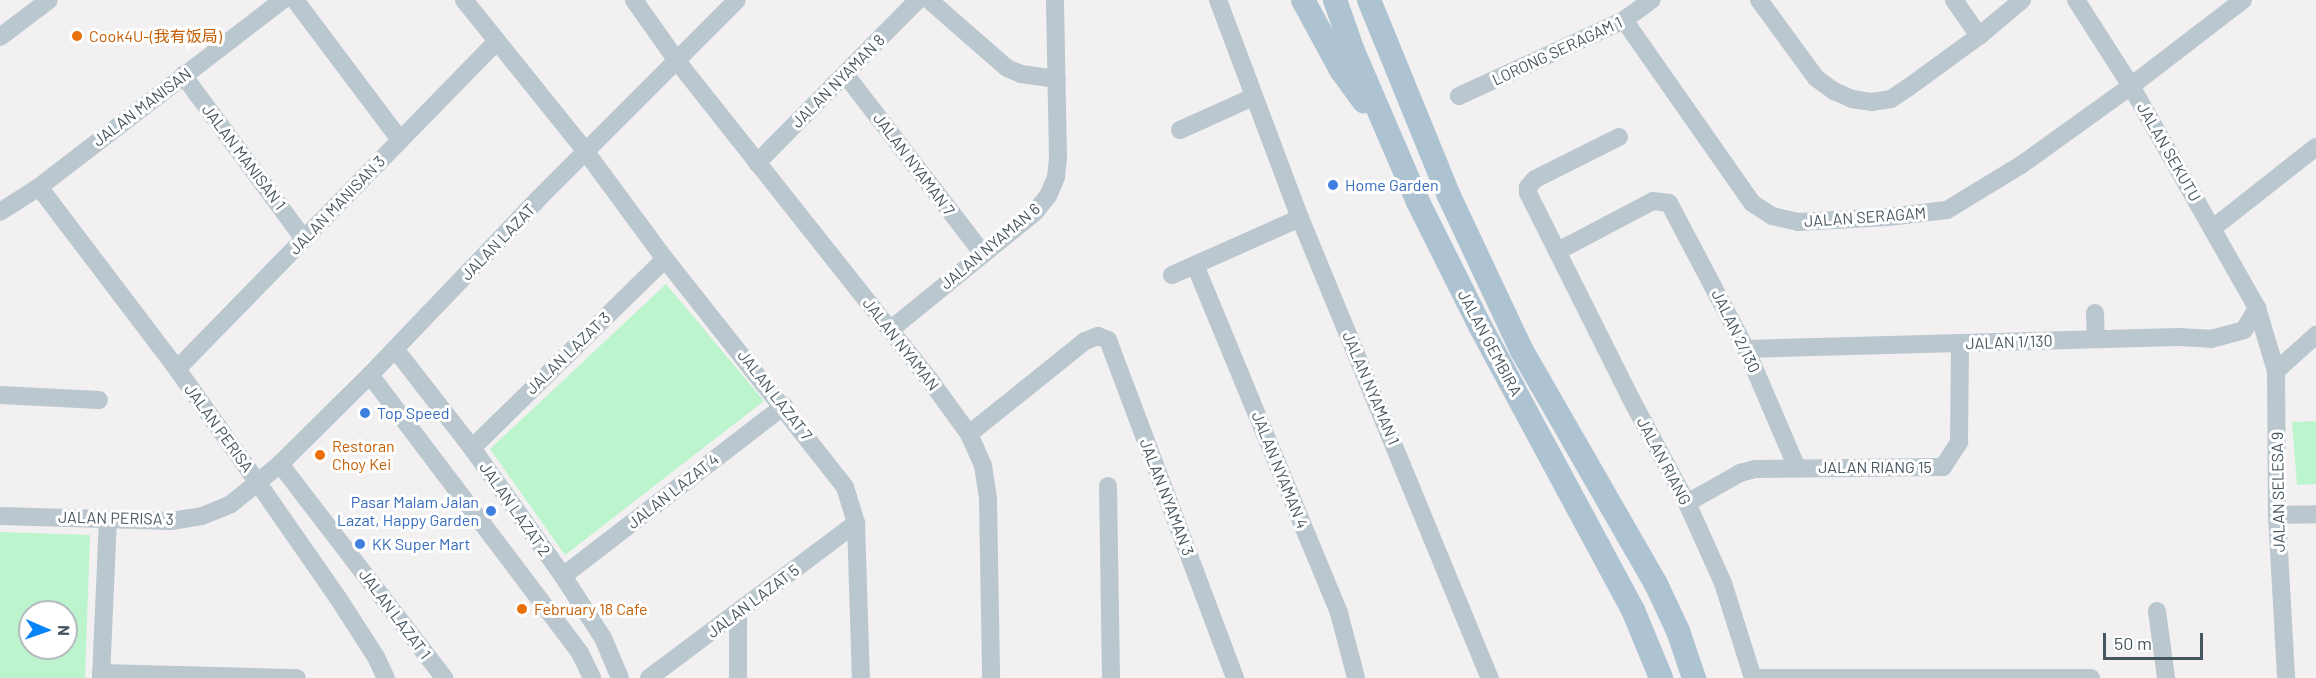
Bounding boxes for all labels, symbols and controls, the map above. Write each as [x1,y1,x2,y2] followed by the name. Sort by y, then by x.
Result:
[1489,12,1625,90] street label: LORONG SERAGAM 1
[89,26,222,46] place label: Cook4U-(我有饭局)
[70,29,84,43] marker: Cook4U-(我有饭局)
[787,30,889,132] street label: JALAN NYAMAN 8
[89,64,195,150] street label: JALAN MANISAN
[2133,99,2205,205] street label: JALAN SEKUTU
[198,100,290,214] street label: JALAN MANISAN 1
[869,109,959,219] street label: JALAN NYAMAN 7
[285,152,389,258] street label: JALAN MANISAN 3
[1345,175,1439,195] place label: Home Garden
[1326,178,1340,192] marker: Home Garden
[936,199,1044,293] street label: JALAN NYAMAN 6
[457,200,539,284] street label: JALAN LAZAT
[1803,203,1927,231] street label: JALAN SERAGAM
[1708,286,1764,376] street label: JALAN 2/130
[1454,287,1526,399] street label: JALAN GEMBIRA
[859,294,943,394] street label: JALAN NYAMAN
[522,308,614,398] street label: JALAN LAZAT 3
[1338,328,1404,448] street label: JALAN NYAMAN 1
[1965,331,2053,353] street label: JALAN 1/130
[734,346,816,444] street label: JALAN LAZAT 7
[181,380,257,476] street label: JALAN PERISA
[377,403,450,423] place label: Top Speed
[358,406,372,420] marker: Top Speed
[1248,409,1312,531] street label: JALAN NYAMAN 4
[1633,414,1695,508] street label: JALAN RIANG
[2267,431,2289,553] street label: JALAN SELESA 9
[332,436,395,474] place label: Restoran Choy Kei
[1136,436,1198,558] street label: JALAN NYAMAN 3
[313,448,327,462] marker: Restoran Choy Kei
[623,449,723,533] street label: JALAN LAZAT 4
[1818,457,1932,477] street label: JALAN RIANG 15
[475,458,555,560] street label: JALAN LAZAT 2
[337,492,479,530] place label: Pasar Malam Jalan Lazat, Happy Garden
[484,504,498,518] marker: Pasar Malam Jalan Lazat, Happy Garden
[58,507,174,529] street label: JALAN PERISA 3
[372,534,470,554] place label: KK Super Mart
[353,537,367,551] marker: KK Super Mart
[703,560,803,642] street label: JALAN LAZAT 5
[355,565,435,663] street label: JALAN LAZAT 1
[534,599,647,619] place label: February 18 Cafe
[18,600,78,660] north arrow
[515,602,529,616] marker: February 18 Cafe
[2106,621,2206,659] scale bar
[55,625,74,636] text: N
[2114,632,2152,654] text: 50 m

